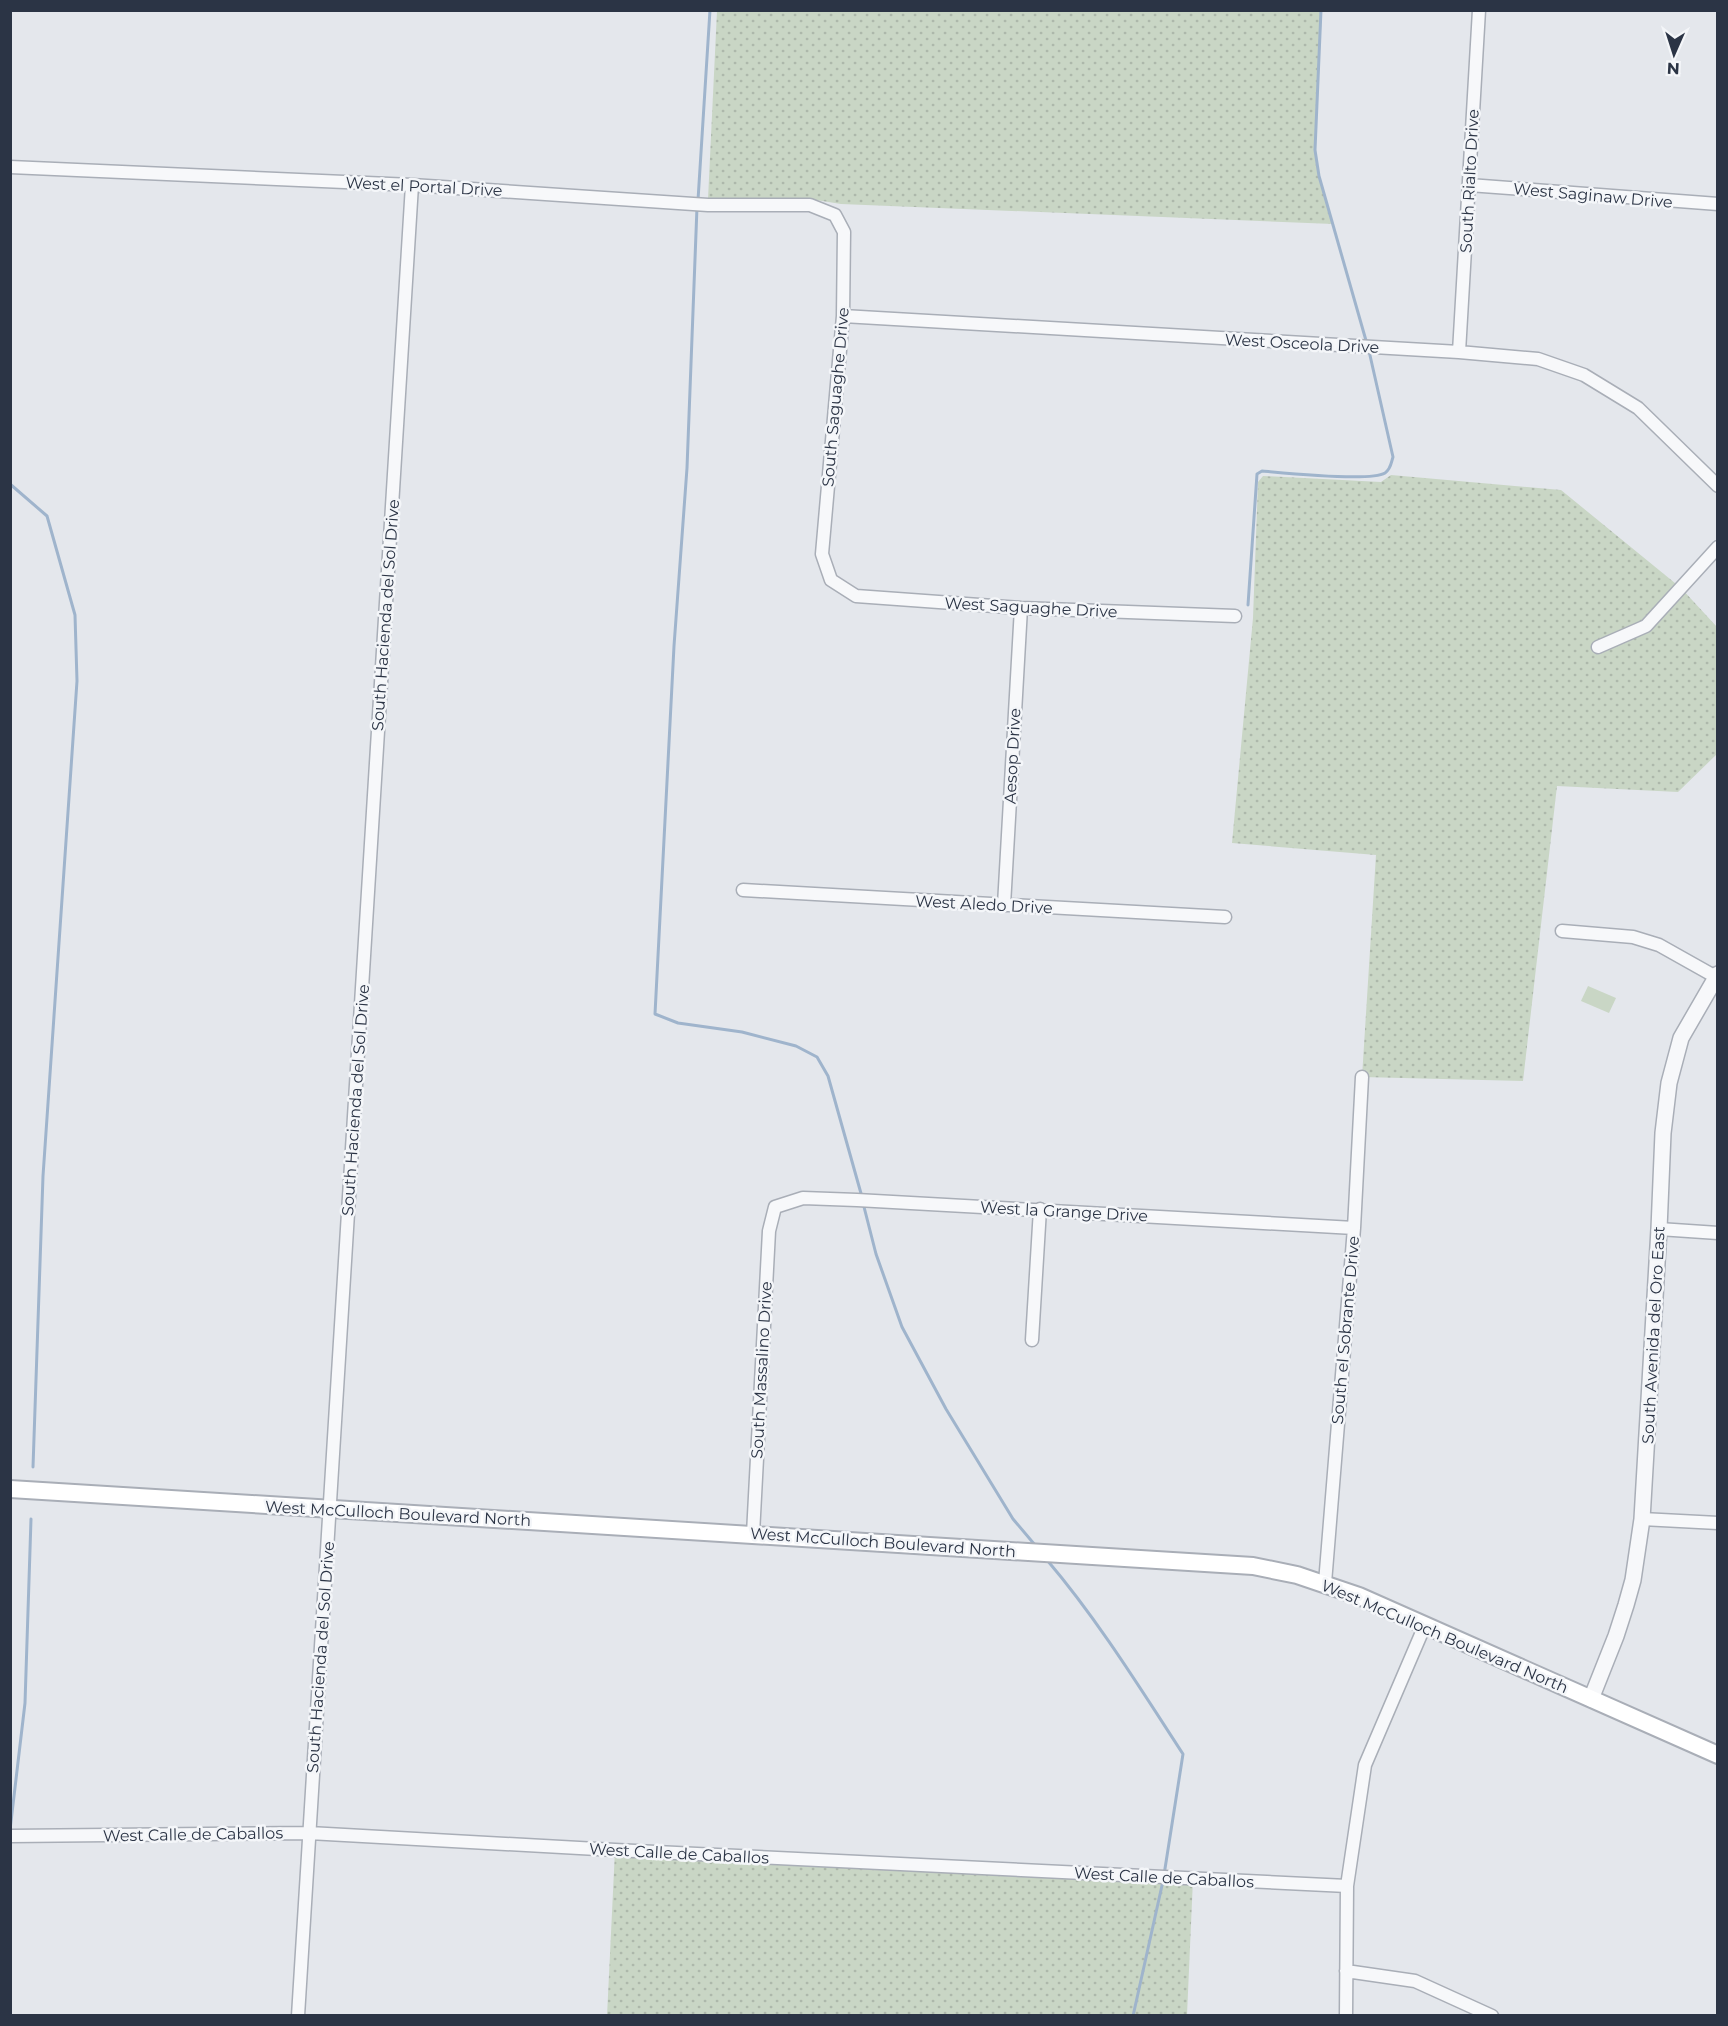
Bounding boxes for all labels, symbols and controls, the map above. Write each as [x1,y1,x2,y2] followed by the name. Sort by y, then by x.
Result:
[1644,24,1704,84] north arrow
[1666,59,1680,78] text: N
[1456,109,1483,253] street label: South Rialto Drive
[345,173,503,200] street label: West el Portal Drive
[1512,179,1673,212] street label: West Saginaw Drive
[818,307,853,488] street label: South Saguaghe Drive
[1224,330,1380,357] street label: West Osceola Drive
[368,499,403,731] street label: South Hacienda del Sol Drive
[944,593,1118,622] street label: West Saguaghe Drive
[1001,708,1024,804] street label: Aesop Drive
[915,891,1053,918] street label: West Aledo Drive
[338,984,373,1216] street label: South Hacienda del Sol Drive
[980,1198,1148,1225] street label: West la Grange Drive
[1638,1225,1669,1444] street label: South Avenida del Oro East
[1328,1235,1363,1425] street label: South el Sobrante Drive
[747,1281,776,1459] street label: South Massalino Drive
[264,1497,531,1530] street label: West McCulloch Boulevard North
[749,1524,1017,1561] street label: West McCulloch Boulevard North
[303,1541,338,1773] street label: South Hacienda del Sol Drive
[1318,1576,1571,1697] street label: West McCulloch Boulevard North
[103,1823,283,1846] street label: West Calle de Caballos
[588,1839,770,1868] street label: West Calle de Caballos
[1073,1863,1255,1892] street label: West Calle de Caballos

